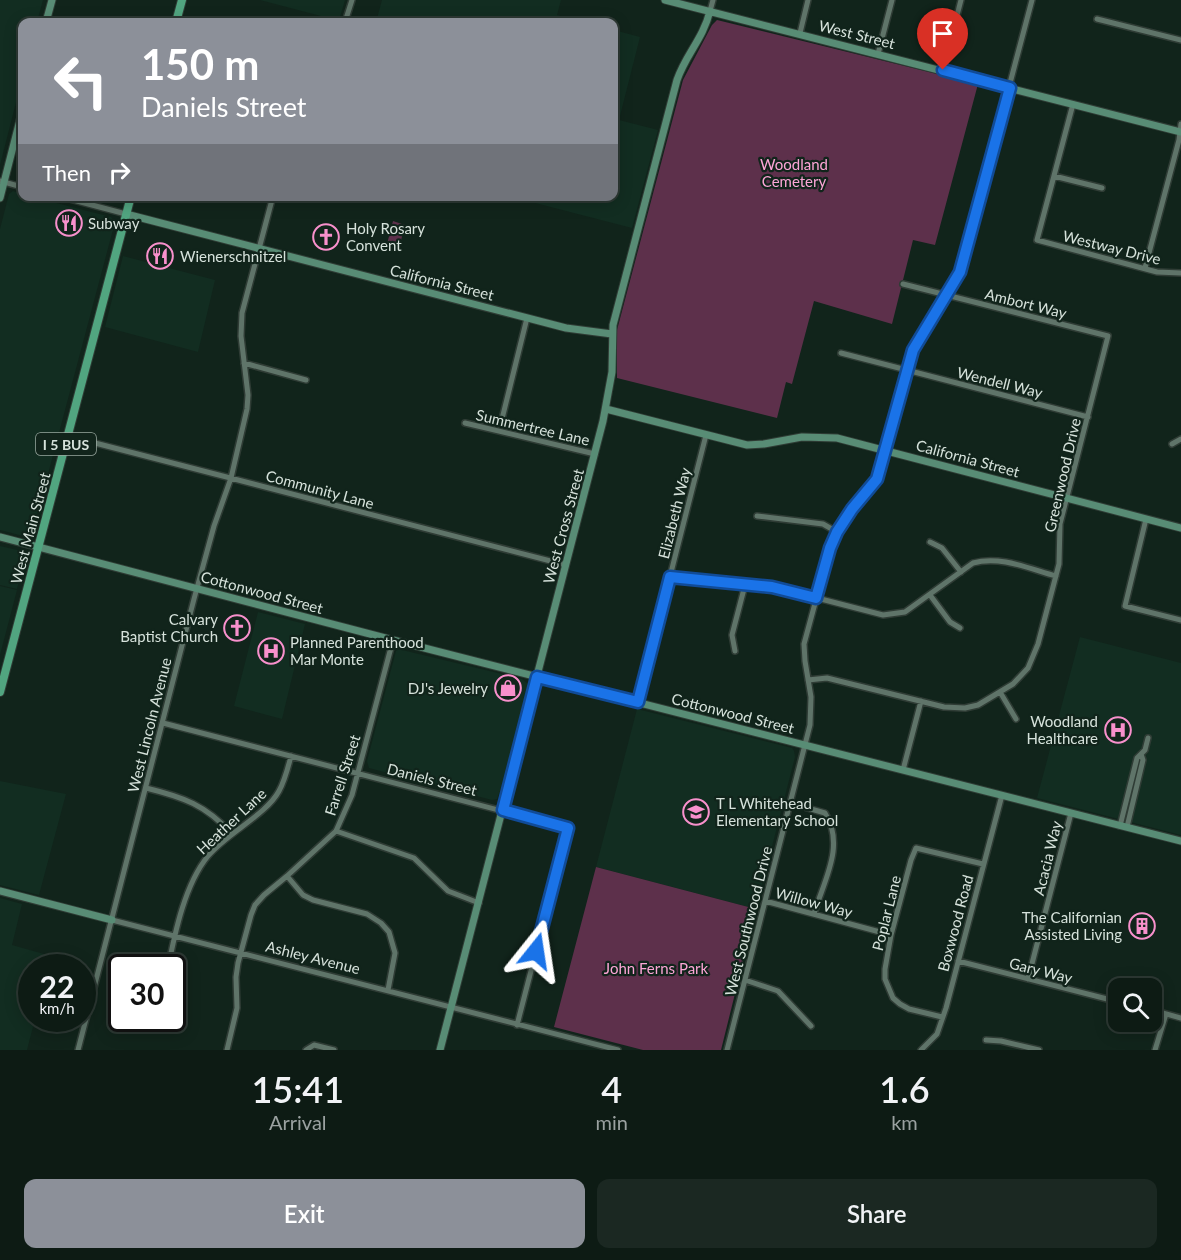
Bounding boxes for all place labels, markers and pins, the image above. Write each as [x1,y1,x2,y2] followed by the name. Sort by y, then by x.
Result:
[917,8,968,70] pin
[54,208,84,238] restaurant icon: Subway
[88,214,140,232] place label: Subway
[346,219,425,254] place label: Holy Rosary Convent
[311,222,341,252] church icon: Holy Rosary Convent
[145,241,175,271] restaurant icon: Wienerschnitzel
[180,247,286,265] place label: Wienerschnitzel
[120,610,218,645] place label: Calvary Baptist Church
[222,613,252,643] church icon: Calvary Baptist Church
[290,633,424,668] place label: Planned Parenthood Mar Monte
[256,636,286,666] hospital icon: Planned Parenthood Mar Monte
[493,673,523,703] shop icon: DJ's Jewelry
[408,679,488,697] place label: DJ's Jewelry
[1026,712,1098,747] place label: Woodland Healthcare
[1103,715,1133,745] hospital icon: Woodland Healthcare
[716,794,838,829] place label: T L Whitehead Elementary School
[681,797,711,827] school or university icon: T L Whitehead Elementary School
[1022,908,1122,943] place label: The Californian Assisted Living
[1127,911,1157,941] building icon: The Californian Assisted Living

